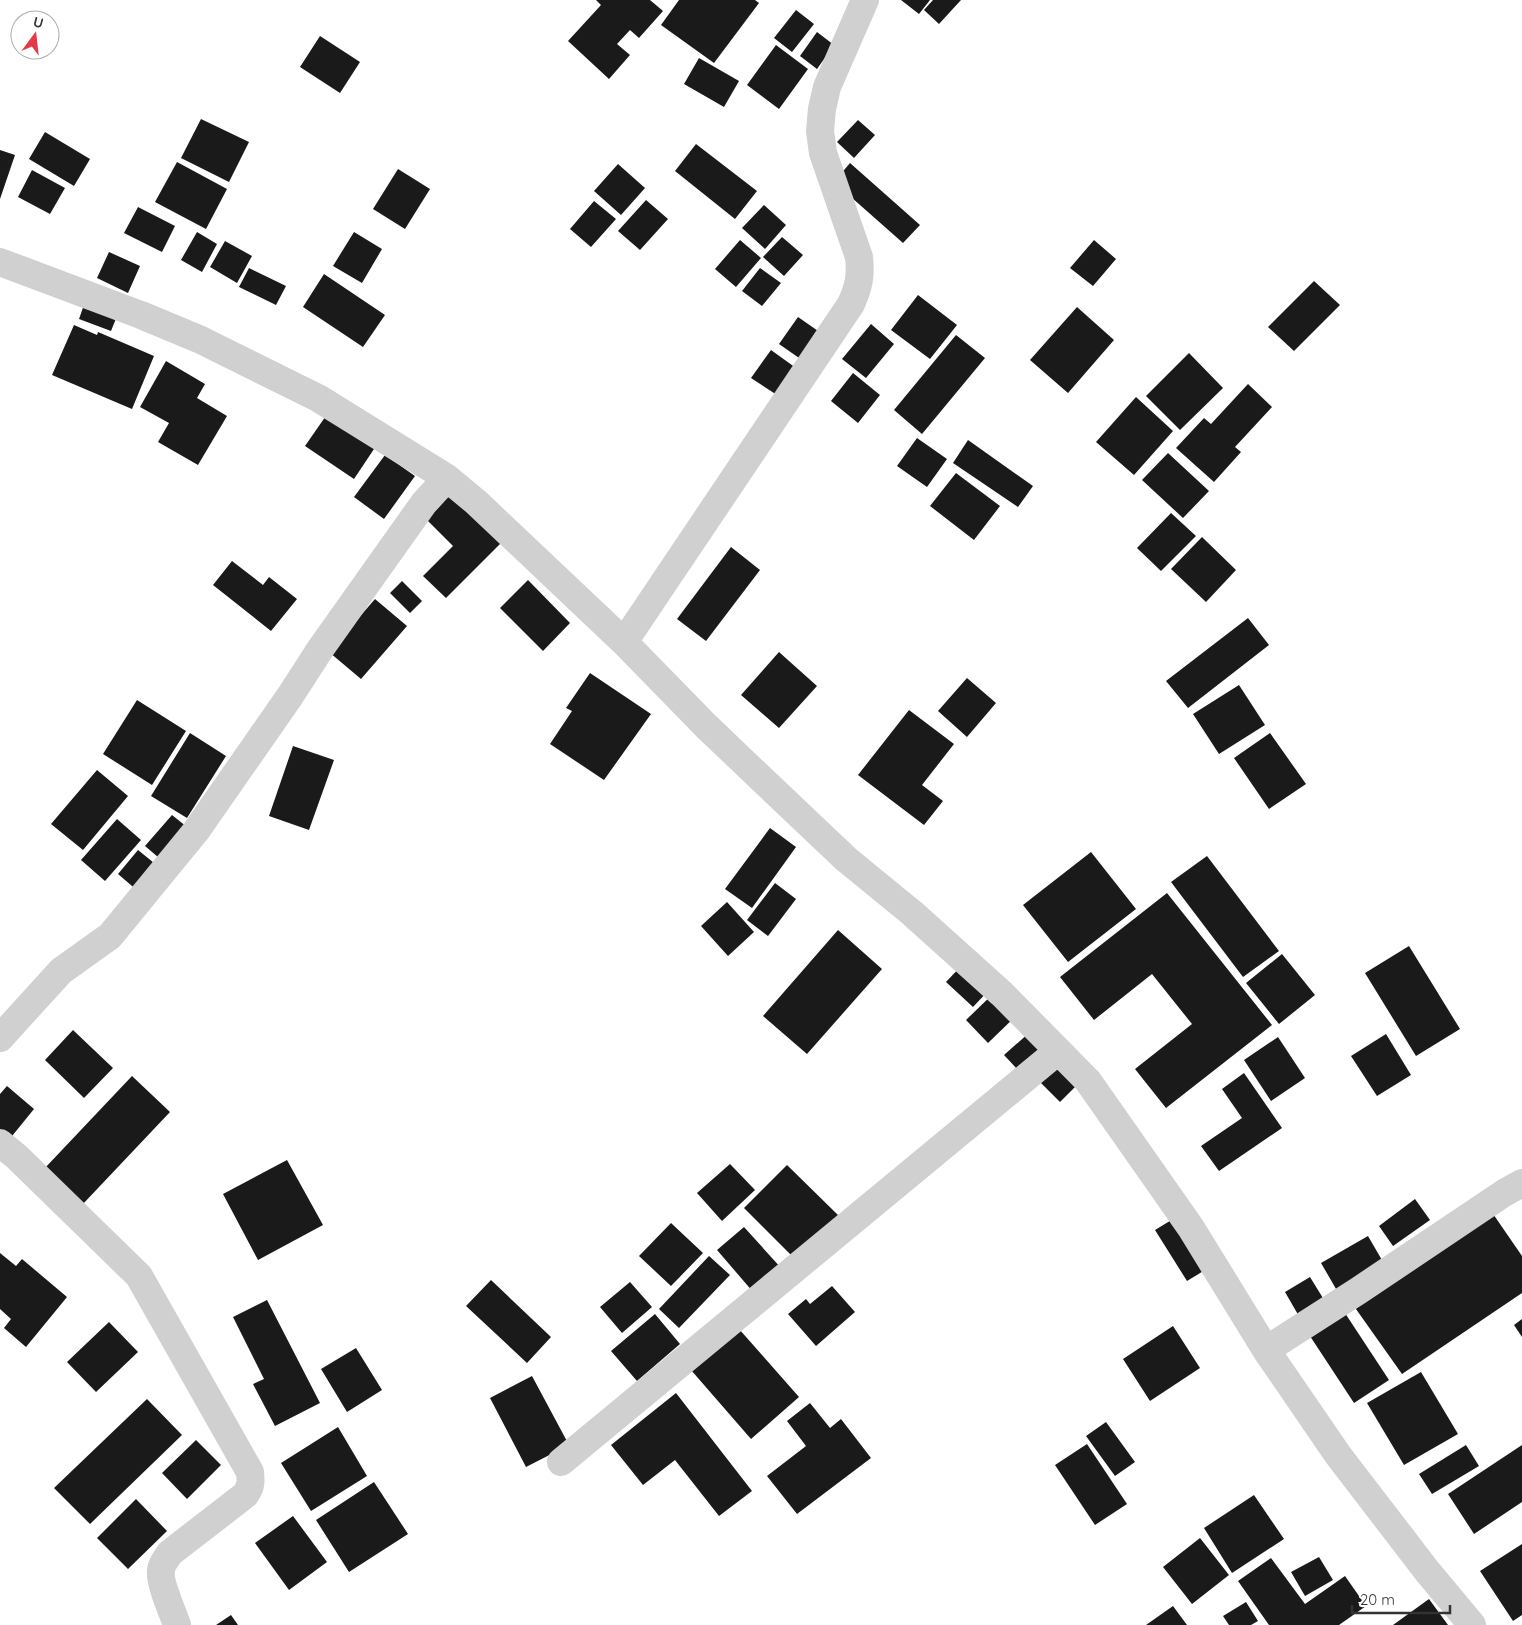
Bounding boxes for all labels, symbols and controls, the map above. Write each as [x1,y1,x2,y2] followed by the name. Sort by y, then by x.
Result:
[10,10,60,60] north arrow
[31,12,45,32] text: U
[1352,1582,1450,1614] scale bar
[1360,1590,1395,1609] text: 20 m

